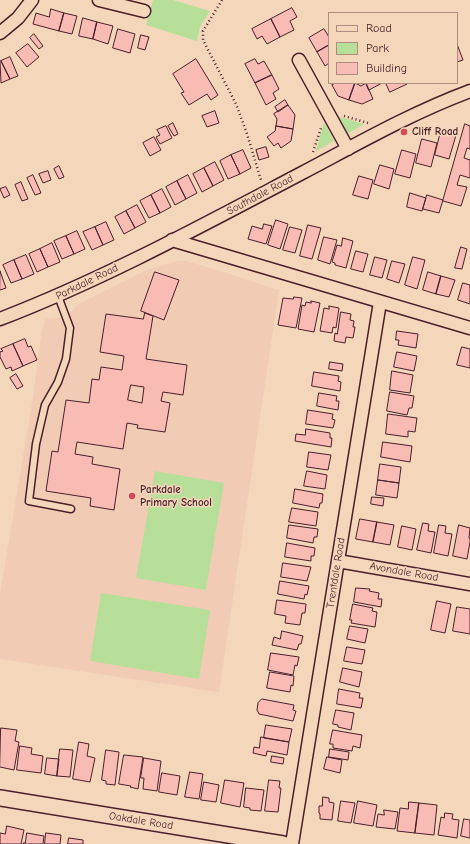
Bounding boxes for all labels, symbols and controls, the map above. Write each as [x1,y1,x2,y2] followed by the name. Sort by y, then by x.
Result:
[328,12,458,84] legend
[366,21,392,35] text: Road
[366,41,389,55] text: Park
[366,61,407,75] text: Building
[412,125,458,139] place label: Cliff Road
[399,127,409,137] marker: Cliff Road
[224,172,296,218] street label: Southdale Road
[54,261,120,303] street label: Parkdale Road
[140,483,212,509] place label: Parkdale Primary School
[127,491,137,501] marker: Parkdale Primary School
[324,537,348,609] street label: Trentdale Road
[369,559,439,585] street label: Avondale Road
[108,809,174,833] street label: Oakdale Road

